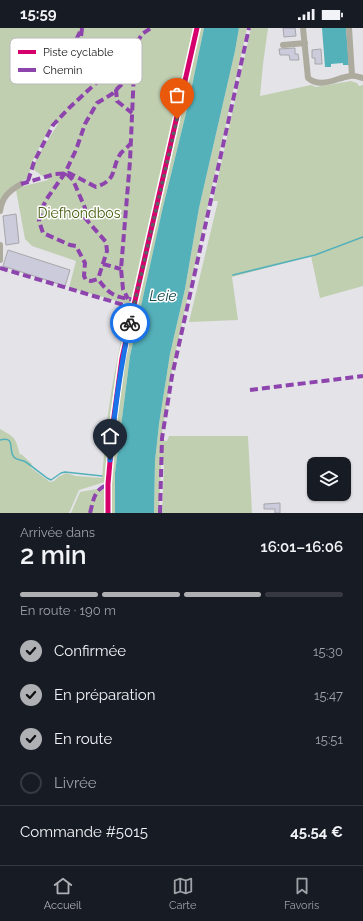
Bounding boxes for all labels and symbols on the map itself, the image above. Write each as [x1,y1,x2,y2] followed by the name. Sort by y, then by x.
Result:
[10,38,142,84] legend
[43,46,114,59] text: Piste cyclable
[43,64,82,77] text: Chemin
[160,78,194,119] pin
[38,205,121,221] park label: Diefhondbos
[149,287,177,305] water label: Leie
[110,303,150,343] courier
[93,419,127,460] pin

